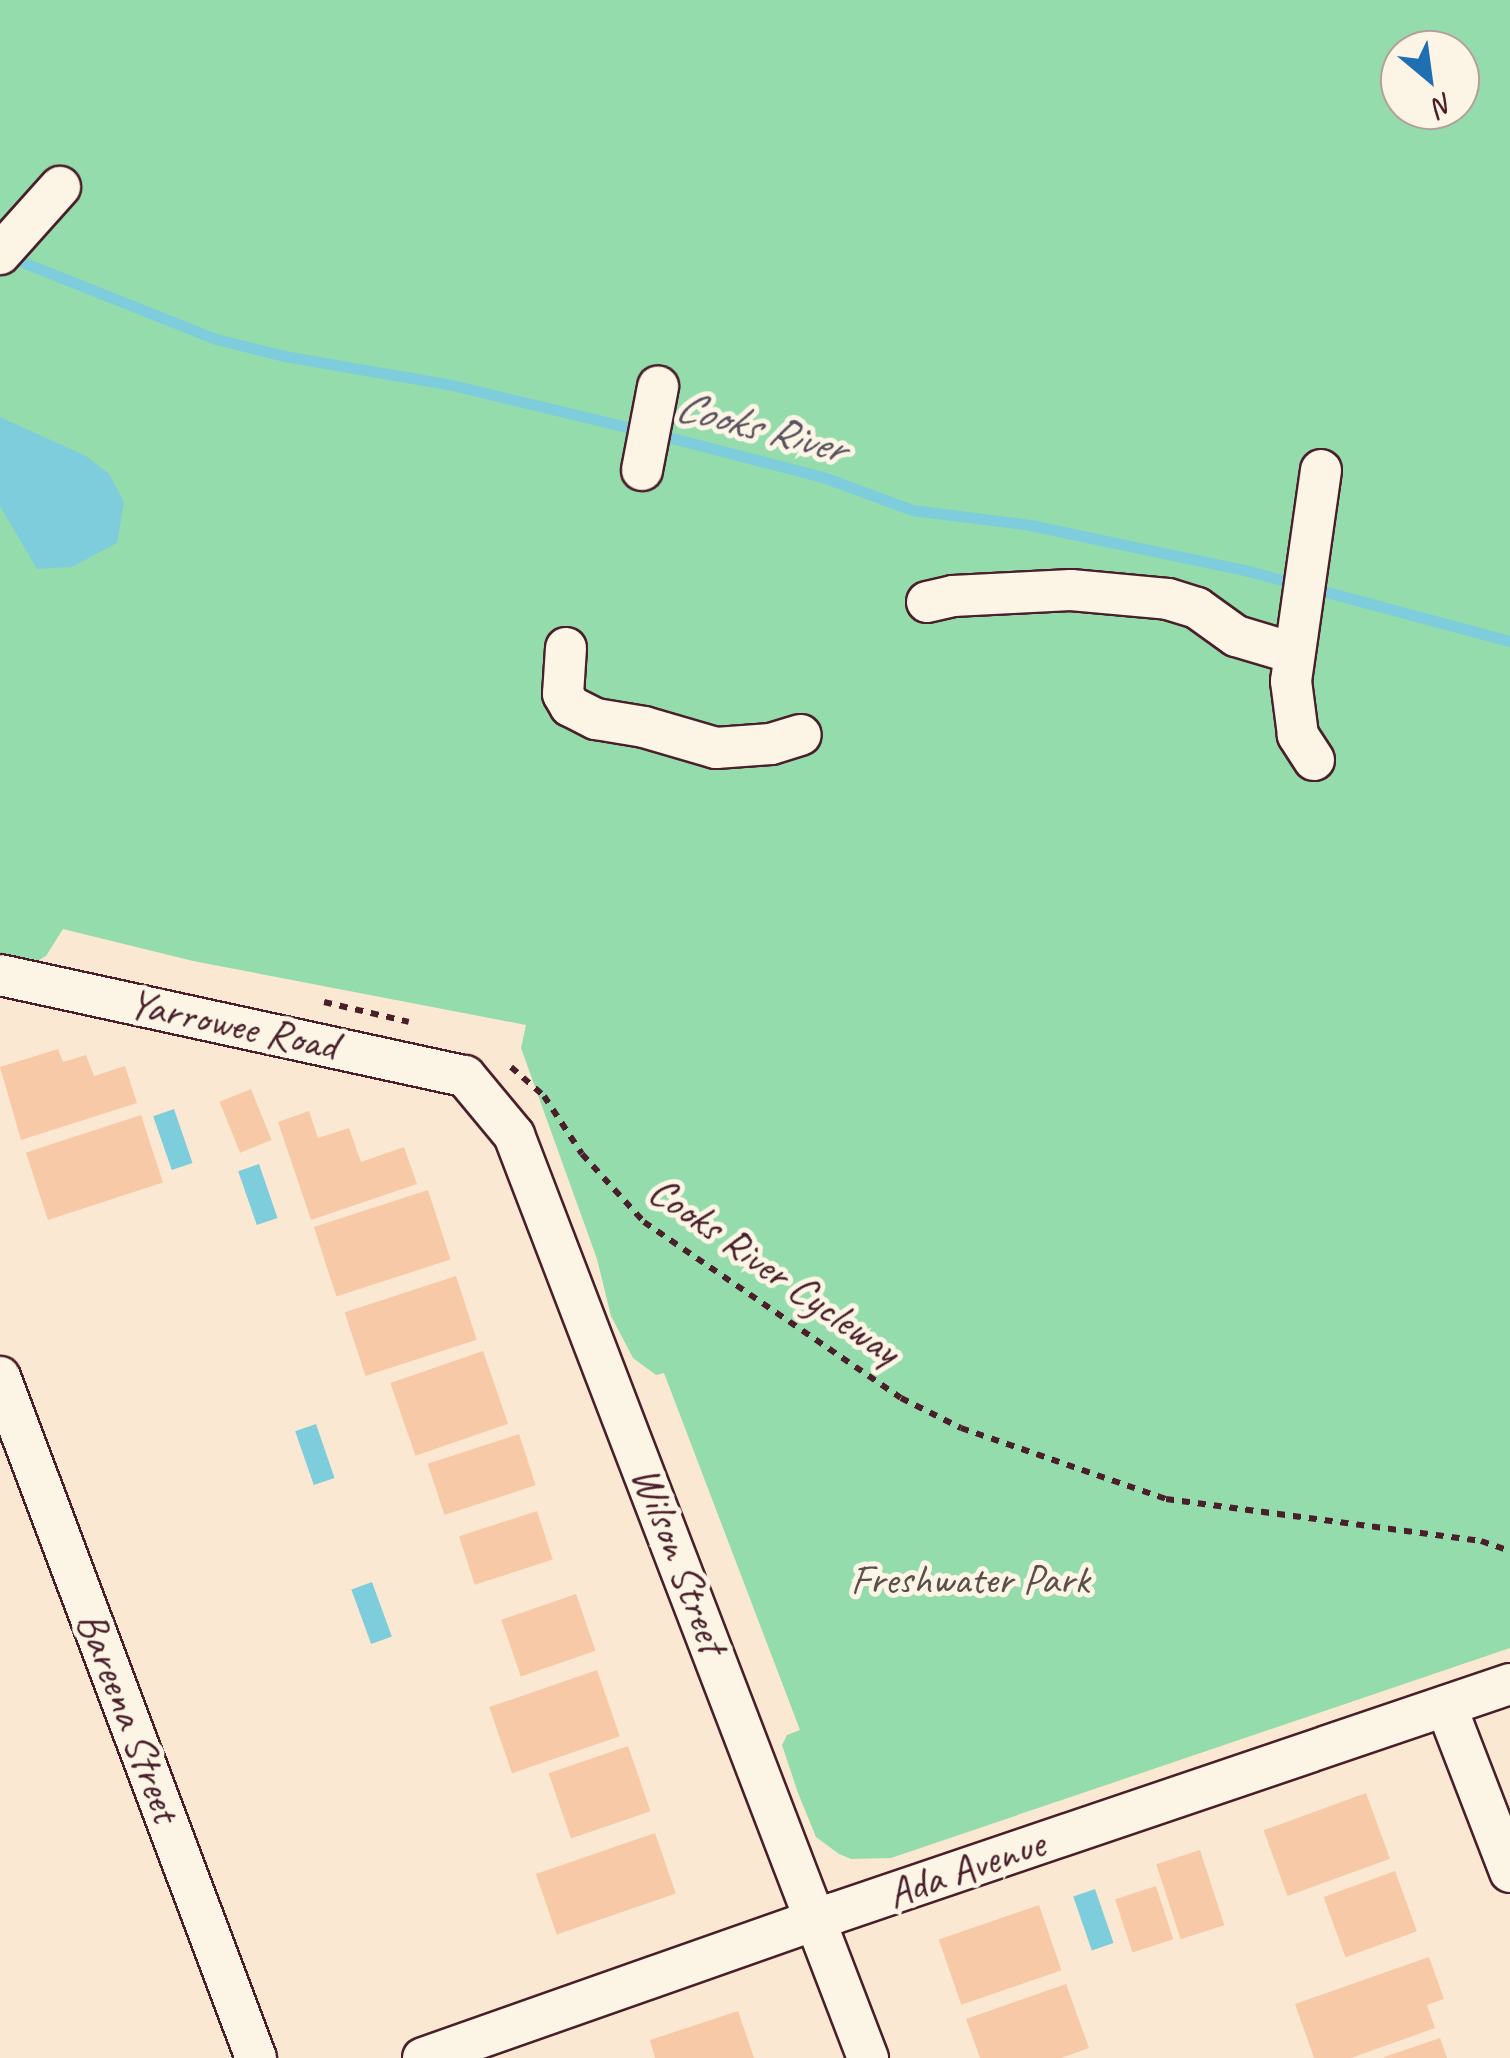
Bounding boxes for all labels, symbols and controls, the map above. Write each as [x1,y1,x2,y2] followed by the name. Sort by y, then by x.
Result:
[1380,30,1480,130] north arrow
[1428,85,1460,124] text: N
[669,378,851,476] water label: Cooks River
[125,978,341,1072] street label: Yarrowee Road
[639,1166,909,1376] street label: Cooks River Cycleway
[620,1459,738,1661] street label: Wilson Street
[851,1555,1089,1605] park label: Freshwater Park
[65,1605,191,1829] street label: Bareena Street
[881,1819,1051,1919] street label: Ada Avenue

